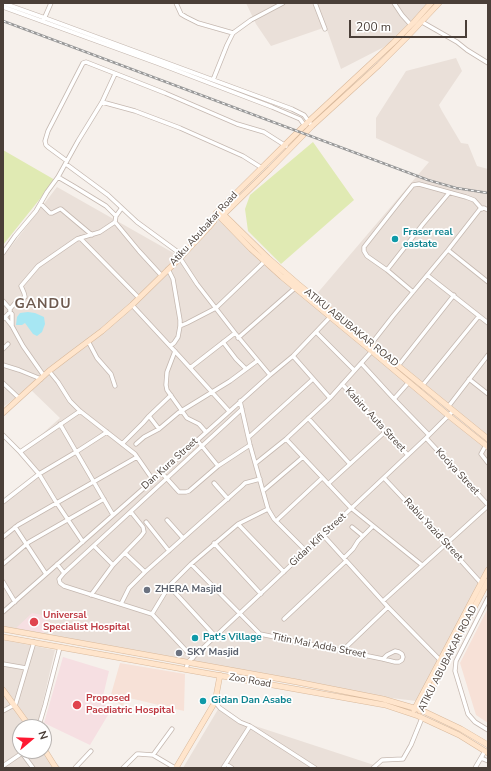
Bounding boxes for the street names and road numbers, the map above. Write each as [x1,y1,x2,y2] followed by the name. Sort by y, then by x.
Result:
[168,189,240,269] street label: Atiku Abubakar Road
[301,286,401,370] street label: ATIKU ABUBAKAR ROAD
[342,386,408,454] street label: Kabiru Auta Street
[139,436,201,492] street label: Dan Kura Street
[433,446,481,498] street label: Kociya Street
[401,496,465,564] street label: Rabiu Yazid Street
[287,511,349,569] street label: Gidan Kifi Street
[416,604,480,714] street label: ATIKU ABUBAKAR ROAD
[271,631,367,661] street label: Titin Mai Adda Street
[228,671,272,691] street label: Zoo Road

